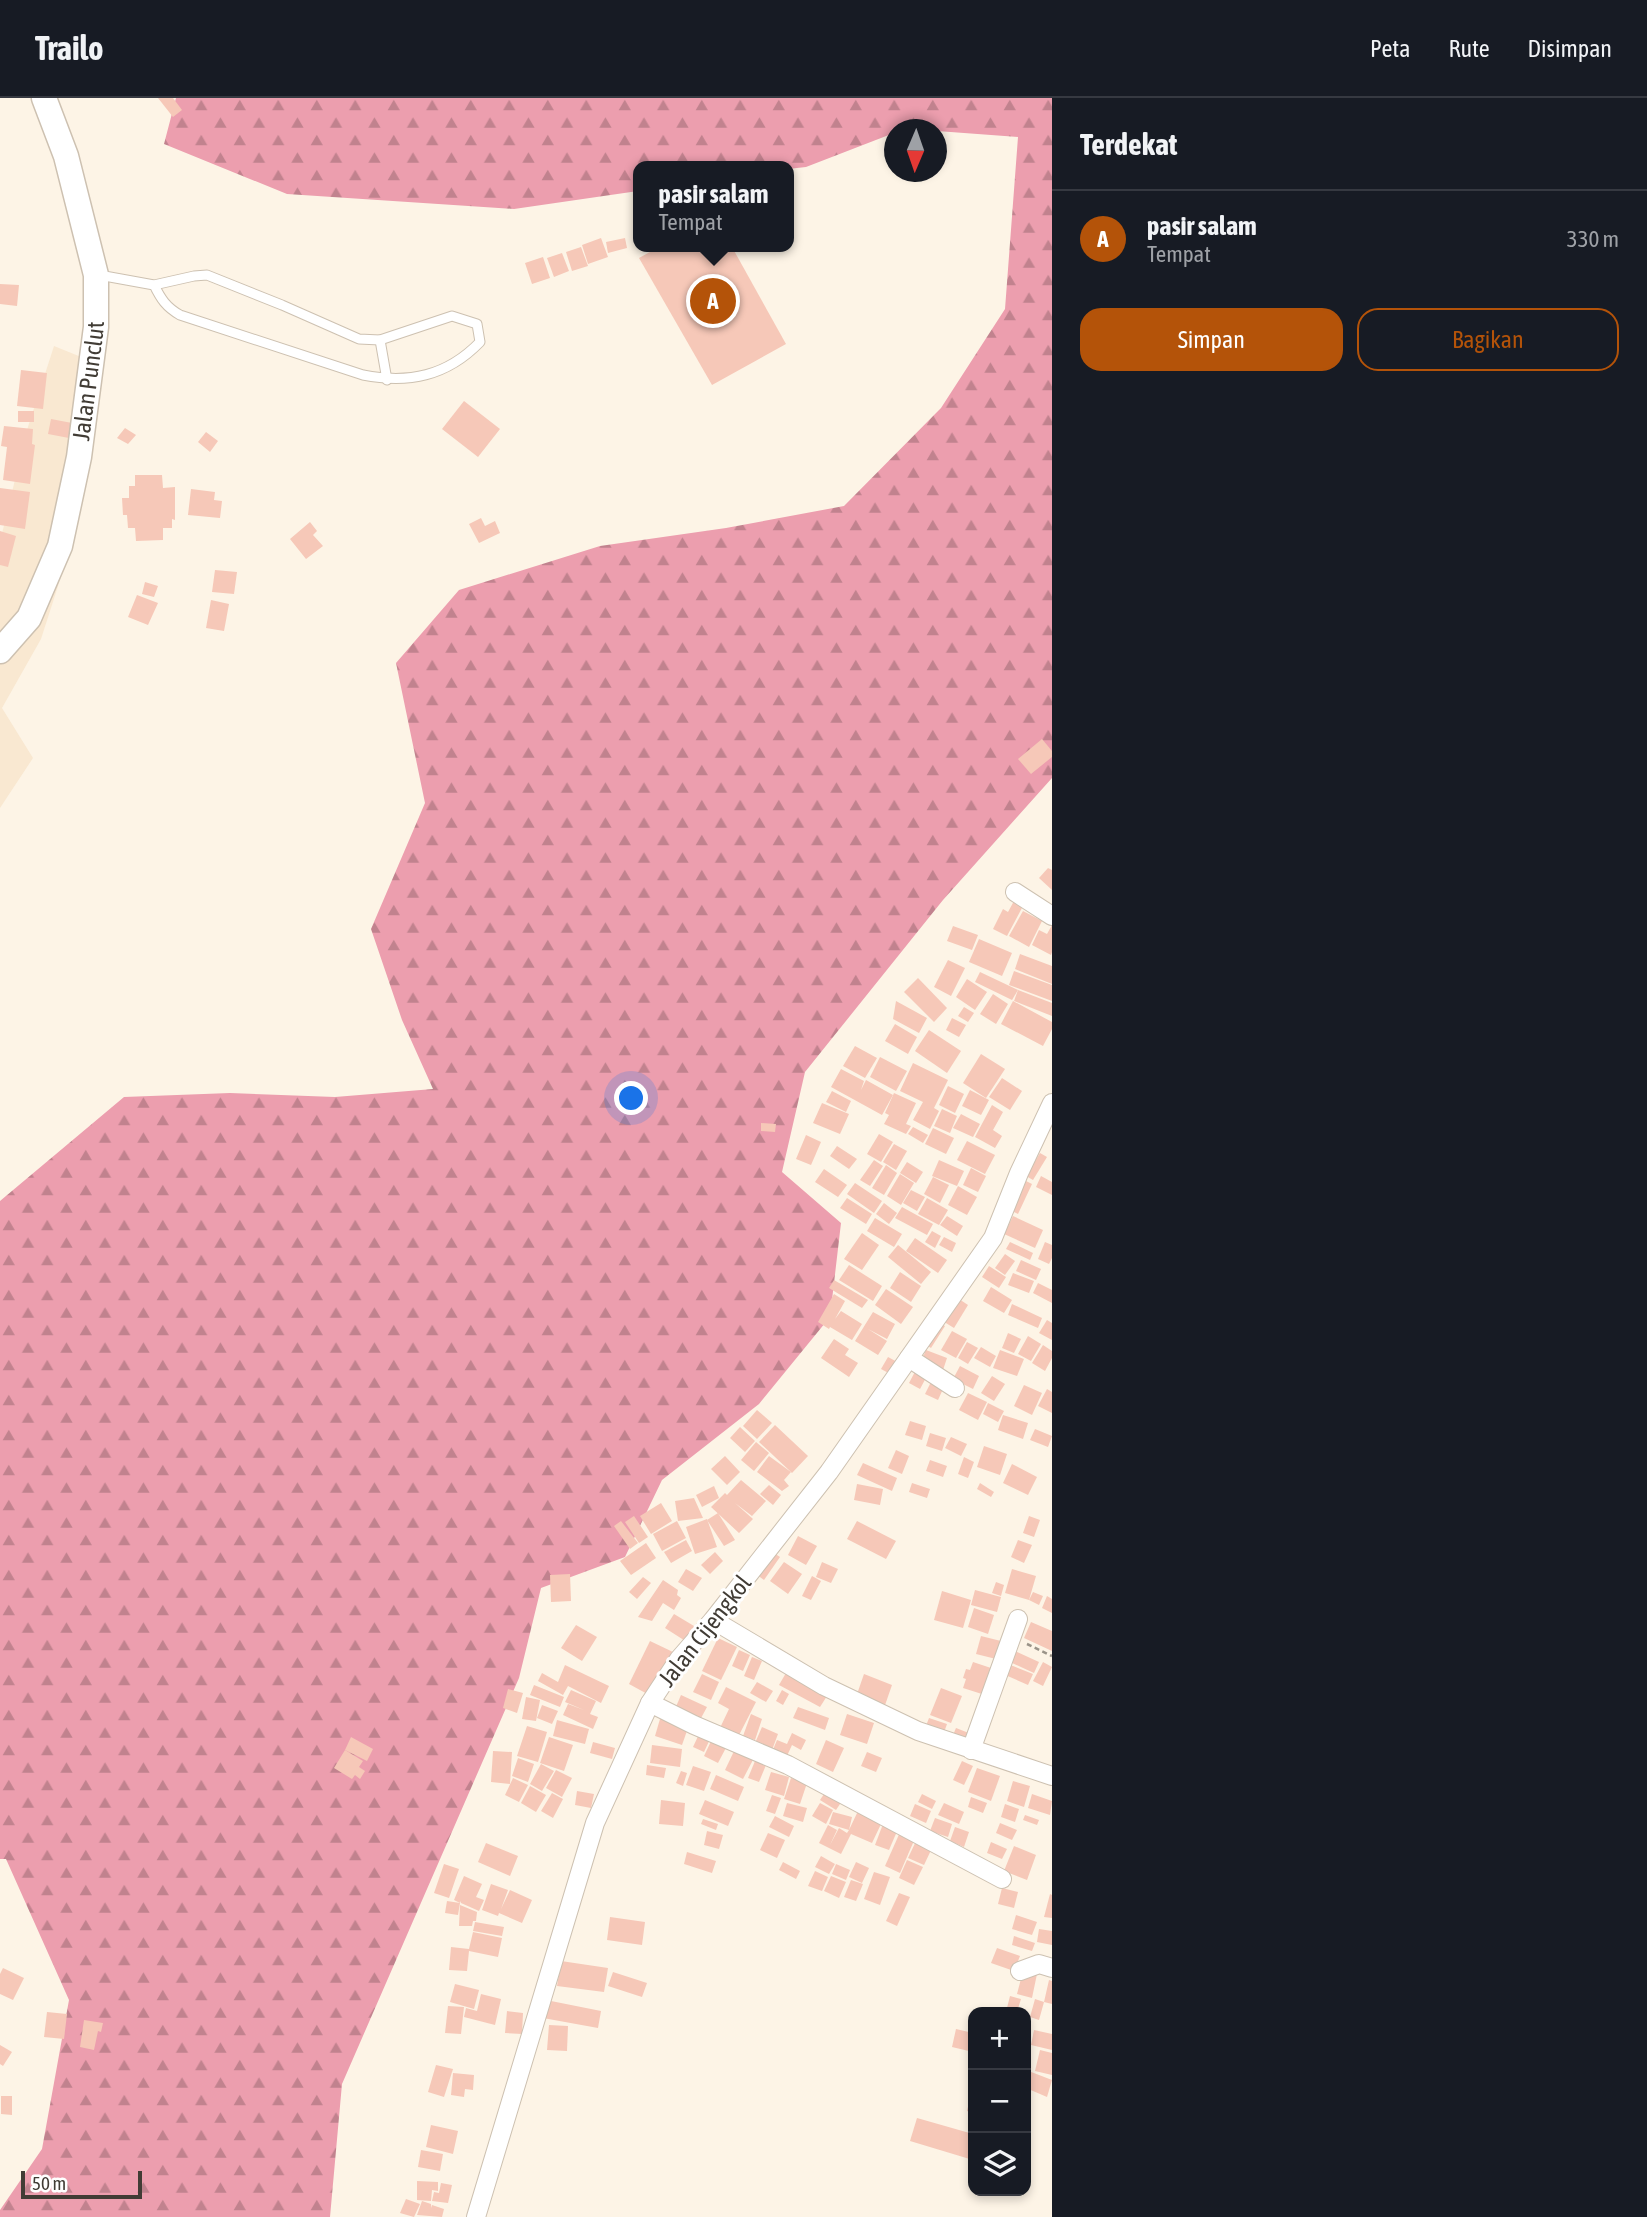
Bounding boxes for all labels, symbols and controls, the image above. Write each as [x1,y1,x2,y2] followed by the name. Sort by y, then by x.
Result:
[35,29,103,67] text: Trailo
[1370,35,1410,62] text: Peta
[1448,35,1490,62] text: Rute
[1528,35,1612,62] text: Disimpan
[884,119,947,182] north arrow
[1080,127,1177,161] text: Terdekat
[633,161,794,252] popup
[659,179,768,209] text: pasir salam
[659,209,723,235] text: Tempat
[1147,211,1257,241] text: pasir salam
[1097,226,1109,252] text: A
[1567,226,1619,252] text: 330 m
[1147,241,1211,267] text: Tempat
[690,275,736,327] pin: A
[1080,308,1343,371] button: Simpan
[1357,308,1619,371] button: Bagikan
[67,321,109,442] street label: Jalan Punclut
[614,1081,648,1115] your location
[653,1569,757,1692] street label: Jalan Cijengkol
[968,2007,1031,2196] map controls
[968,2007,1031,2070] button: +
[968,2070,1031,2133] button: −
[968,2133,1031,2196] button: layers
[21,2168,142,2200] scale bar
[32,2172,66,2194] text: 50 m

